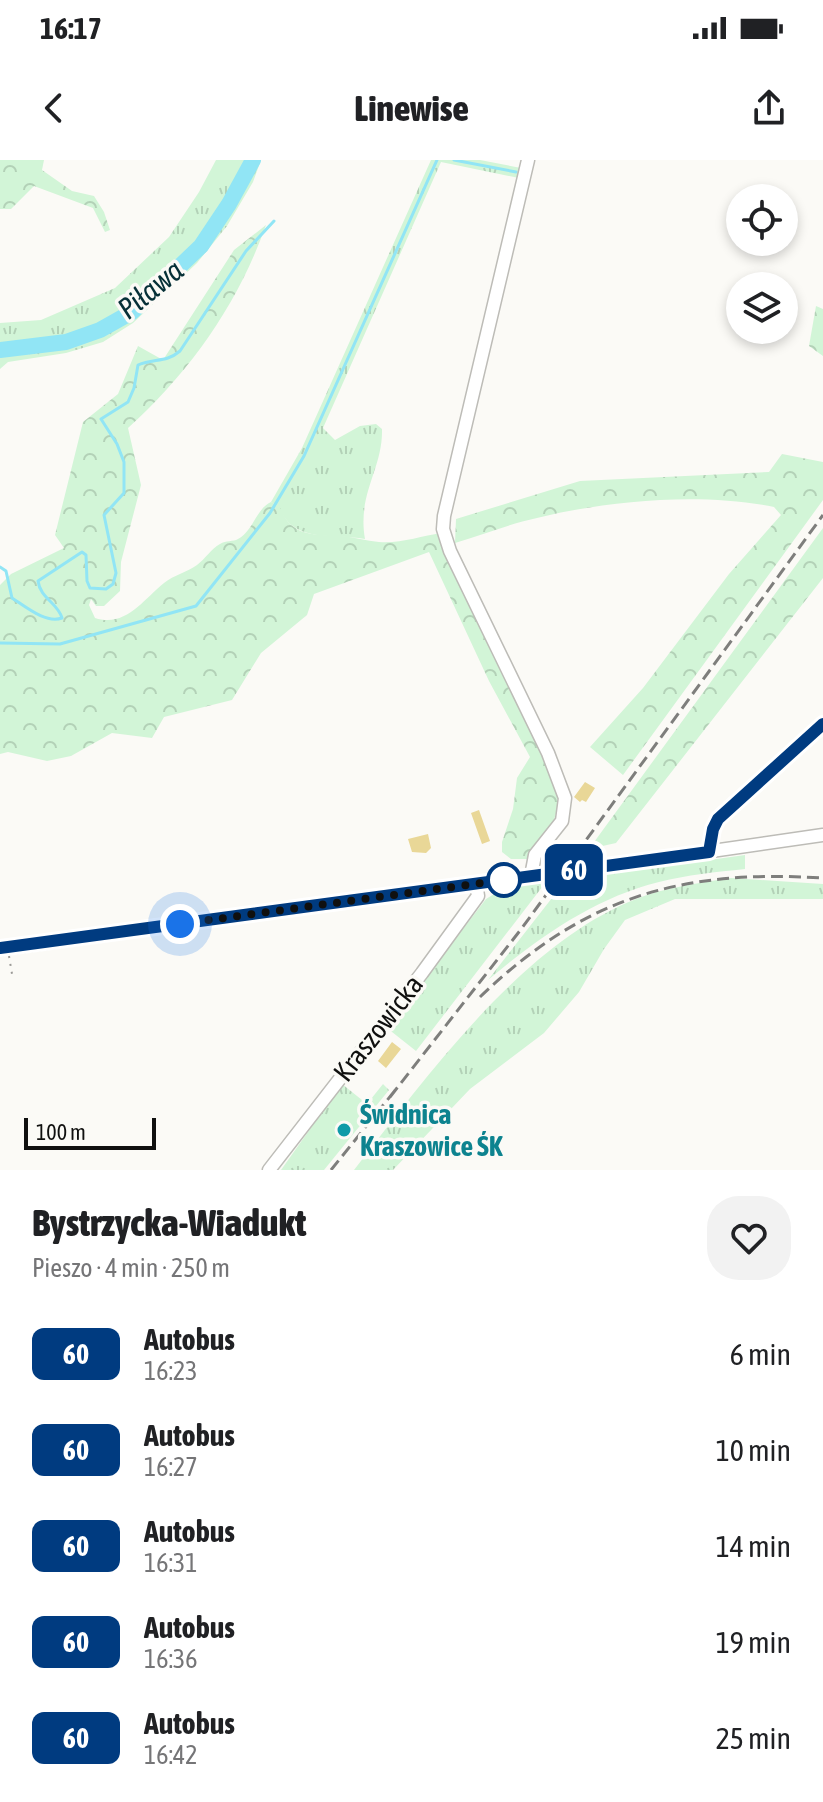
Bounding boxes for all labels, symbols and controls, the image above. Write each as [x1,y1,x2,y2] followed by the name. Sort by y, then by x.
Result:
[40,11,102,45] text: 16:17
[32,86,76,130] icon: back
[747,86,791,130] icon: share
[354,87,469,129] text: Linewise
[726,184,798,344] map controls
[726,184,798,256] button: locate
[111,252,189,326] water label: Piława
[726,272,798,344] button: layers
[538,844,610,896] line badge: 60
[561,854,587,886] text: 60
[487,863,521,897] unlabelled marker
[160,904,200,944] your location
[327,969,429,1087] street label: Kraszowicka
[360,1098,503,1162] place label: Świdnica Kraszowice ŚK
[24,1114,156,1150] scale bar
[36,1119,86,1145] text: 100 m
[335,1121,353,1139] marker: Świdnica Kraszowice ŚK
[707,1196,791,1280] button: heart
[32,1201,306,1244] text: Bystrzycka-Wiadukt
[32,1253,230,1283] text: Pieszo · 4 min · 250 m
[144,1322,235,1356] text: Autobus
[730,1337,791,1371] text: 6 min
[63,1338,89,1370] text: 60
[144,1356,198,1386] text: 16:23
[144,1418,235,1452] text: Autobus
[716,1433,791,1467] text: 10 min
[63,1434,89,1466] text: 60
[144,1452,198,1482] text: 16:27
[144,1514,235,1548] text: Autobus
[716,1529,791,1563] text: 14 min
[63,1530,89,1562] text: 60
[144,1548,198,1578] text: 16:31
[144,1610,235,1644] text: Autobus
[716,1625,791,1659] text: 19 min
[63,1626,89,1658] text: 60
[144,1644,198,1674] text: 16:36
[144,1706,235,1740] text: Autobus
[716,1721,791,1755] text: 25 min
[63,1722,89,1754] text: 60
[144,1740,198,1770] text: 16:42

